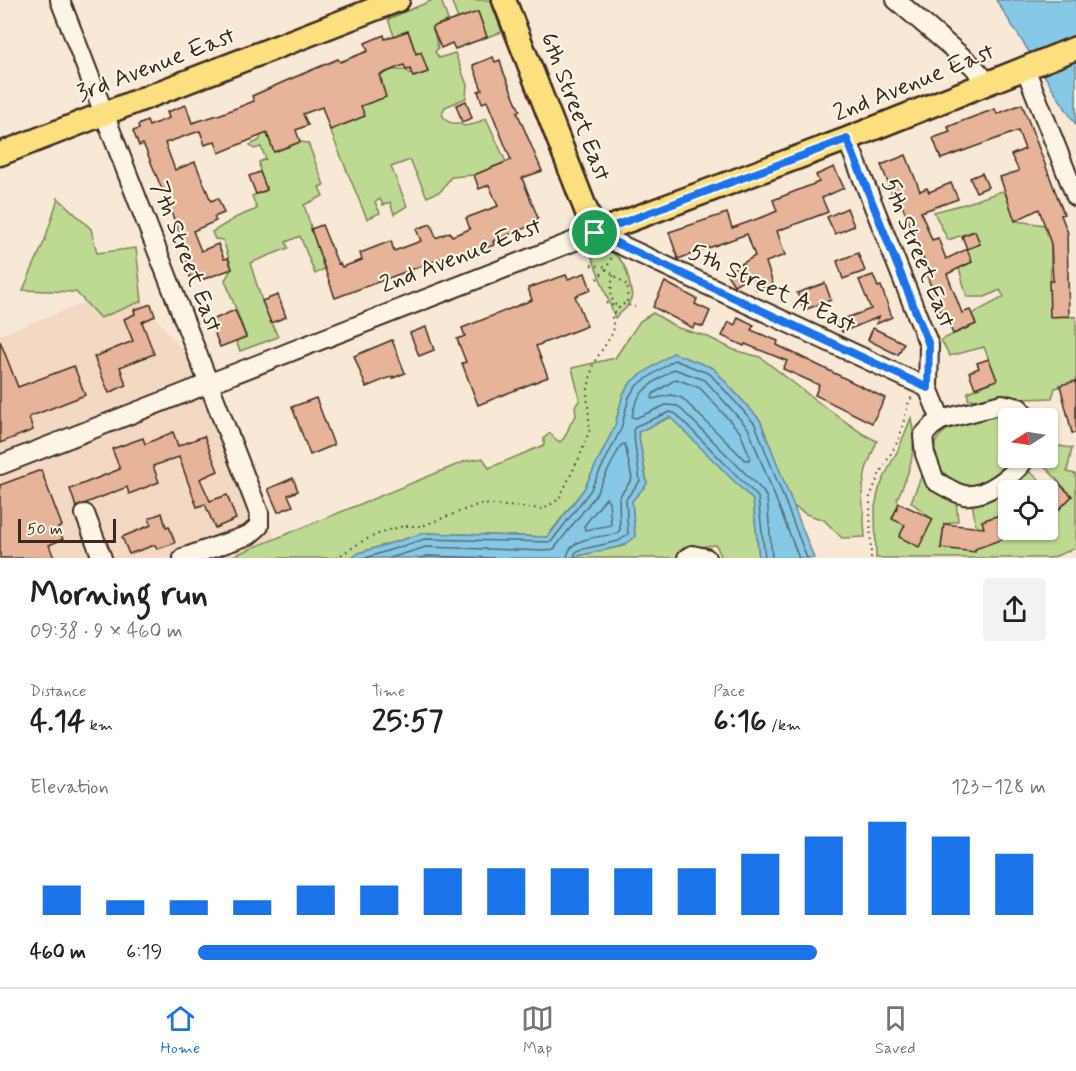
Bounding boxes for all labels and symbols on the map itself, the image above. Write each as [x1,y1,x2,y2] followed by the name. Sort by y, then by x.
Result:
[72,20,240,109] street label: 3rd Avenue East
[532,28,618,186] street label: 6th Street East
[829,37,999,129] street label: 2nd Avenue East
[874,173,962,333] street label: 5th Street East
[143,177,229,337] street label: 7th Street East
[569,207,620,258] pin
[376,211,547,301] street label: 2nd Avenue East
[684,237,861,341] street label: 5th Street A East
[998,408,1058,468] north arrow
[18,516,116,544] scale bar

